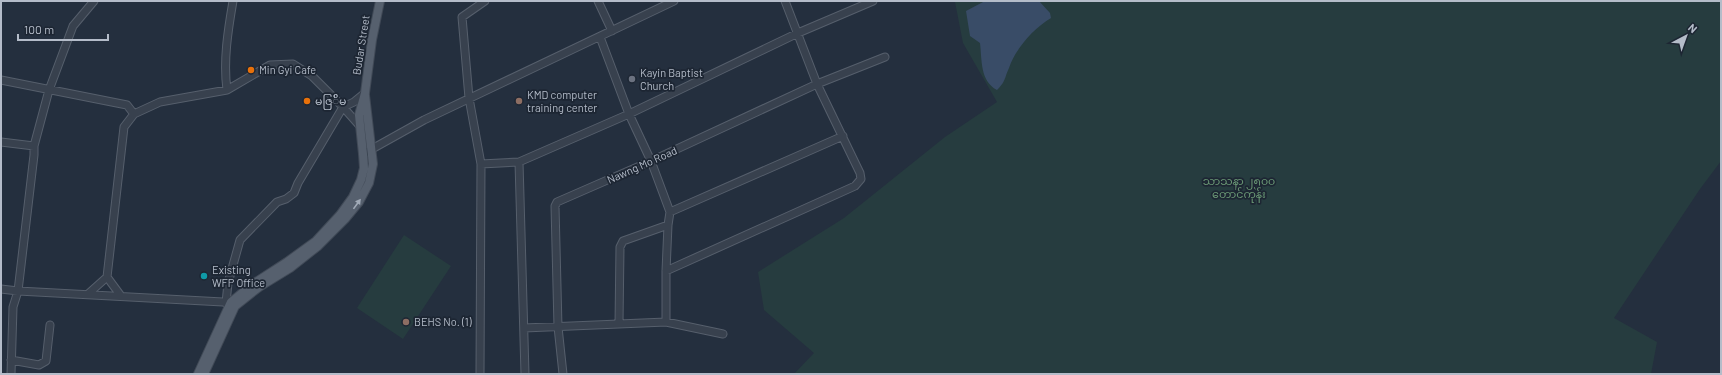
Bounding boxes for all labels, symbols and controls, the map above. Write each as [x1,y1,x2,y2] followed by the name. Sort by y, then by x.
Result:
[349,14,372,76] street label: Budar Street
[18,16,108,42] scale bar
[1666,16,1706,56] north arrow
[1686,21,1700,35] text: N
[24,22,54,36] text: 100 m
[259,63,316,76] place label: Min Gyi Cafe
[246,65,256,75] marker: Min Gyi Cafe
[640,66,703,92] place label: Kayin Baptist Church
[627,74,637,84] marker: Kayin Baptist Church
[527,88,597,114] place label: KMD computer training center
[315,94,346,110] place label: မဇြ်ိမ
[302,96,312,106] marker: မဇြ်ိမ
[514,96,524,106] marker: KMD computer training center
[605,143,679,186] street label: Nawng Mo Road
[1203,174,1275,203] park label: သာသနာ ၂၅၀၀ တောင်ကုန်း
[353,198,361,209] one-way arrow
[212,263,265,289] place label: Existing WFP Office
[199,271,209,281] marker: Existing WFP Office
[414,315,472,328] place label: BEHS No. (1)
[401,317,411,327] marker: BEHS No. (1)

